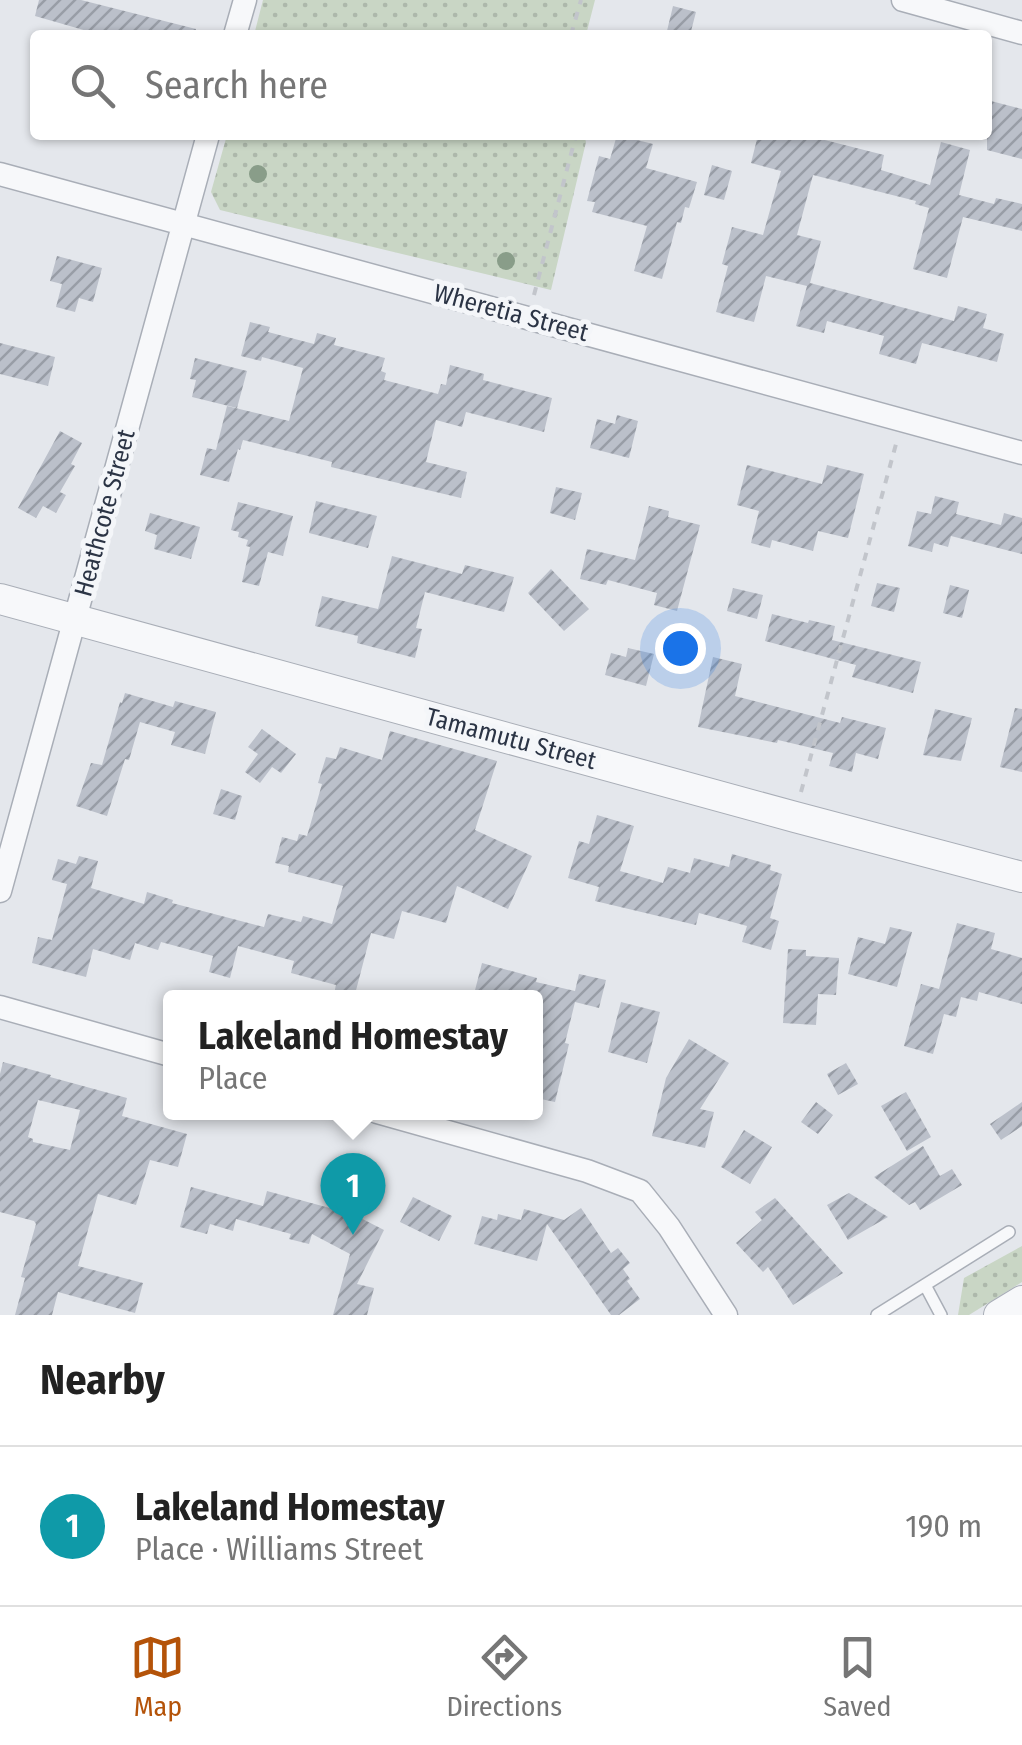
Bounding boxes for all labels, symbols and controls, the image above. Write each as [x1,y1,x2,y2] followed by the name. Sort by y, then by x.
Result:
[30,30,992,140] search box
[65,58,120,113] icon: search
[145,62,328,108] text: Search here
[430,278,592,348] street label: Wheretia Street
[68,425,142,600] street label: Heathcote Street
[655,623,706,674] your location
[423,702,600,776] street label: Tamamutu Street
[163,990,543,1120] popup
[198,1013,508,1059] text: Lakeland Homestay
[198,1059,268,1097] text: Place
[320,1152,386,1235] pin: 1
[40,1355,165,1405] text: Nearby
[135,1484,445,1530] text: Lakeland Homestay
[66,1507,79,1545] text: 1
[905,1507,982,1545] text: 190 m
[135,1530,423,1568] text: Place · Williams Street
[130,1630,185,1723] tab: Map
[446,1630,562,1723] tab: Directions
[823,1630,892,1723] tab: Saved

